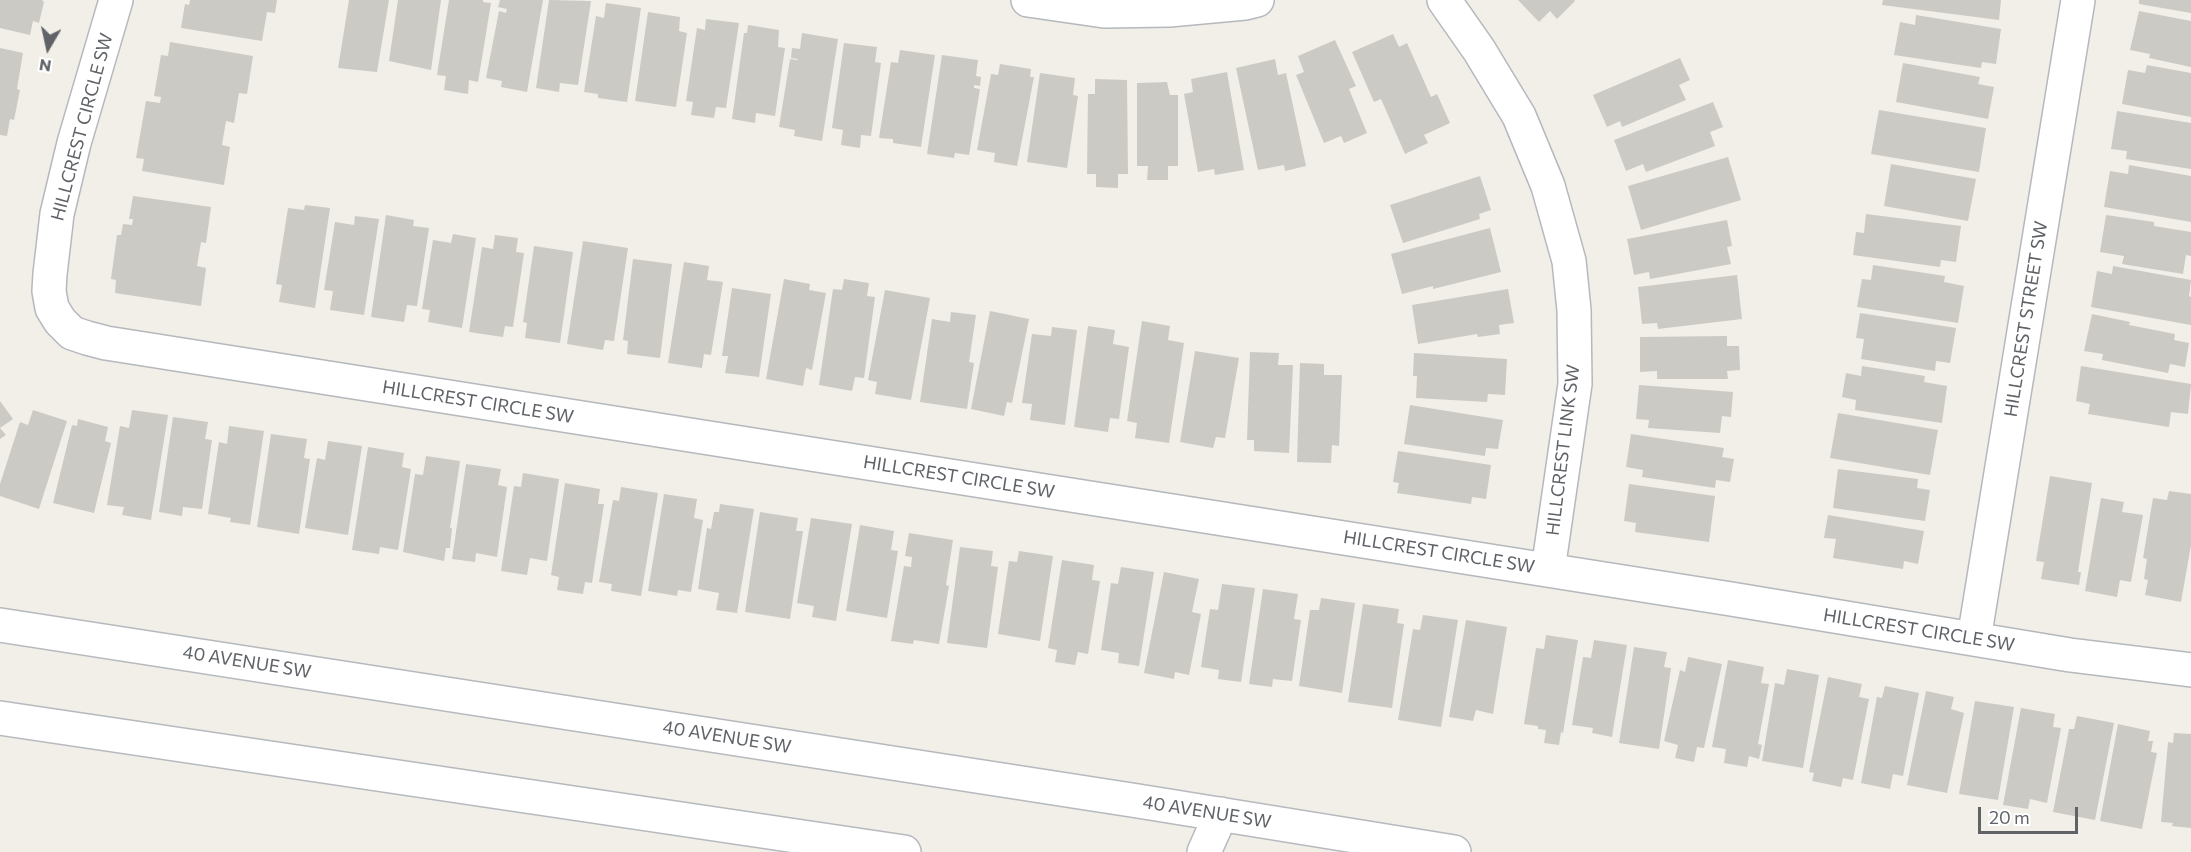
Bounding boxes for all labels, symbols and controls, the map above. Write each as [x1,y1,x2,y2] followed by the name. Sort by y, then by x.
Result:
[18,18,78,78] north arrow
[47,31,117,223] street label: HILLCREST CIRCLE SW
[38,56,53,77] text: N
[2000,220,2052,418] street label: HILLCREST STREET SW
[1542,363,1584,537] street label: HILLCREST LINK SW
[381,376,575,428] street label: HILLCREST CIRCLE SW
[862,451,1056,503] street label: HILLCREST CIRCLE SW
[1342,526,1536,578] street label: HILLCREST CIRCLE SW
[1822,604,2016,656] street label: HILLCREST CIRCLE SW
[181,641,313,683] street label: 40 AVENUE SW
[661,716,793,758] street label: 40 AVENUE SW
[1141,791,1273,833] street label: 40 AVENUE SW
[1981,795,2082,833] scale bar
[1989,806,2030,828] text: 20 m

